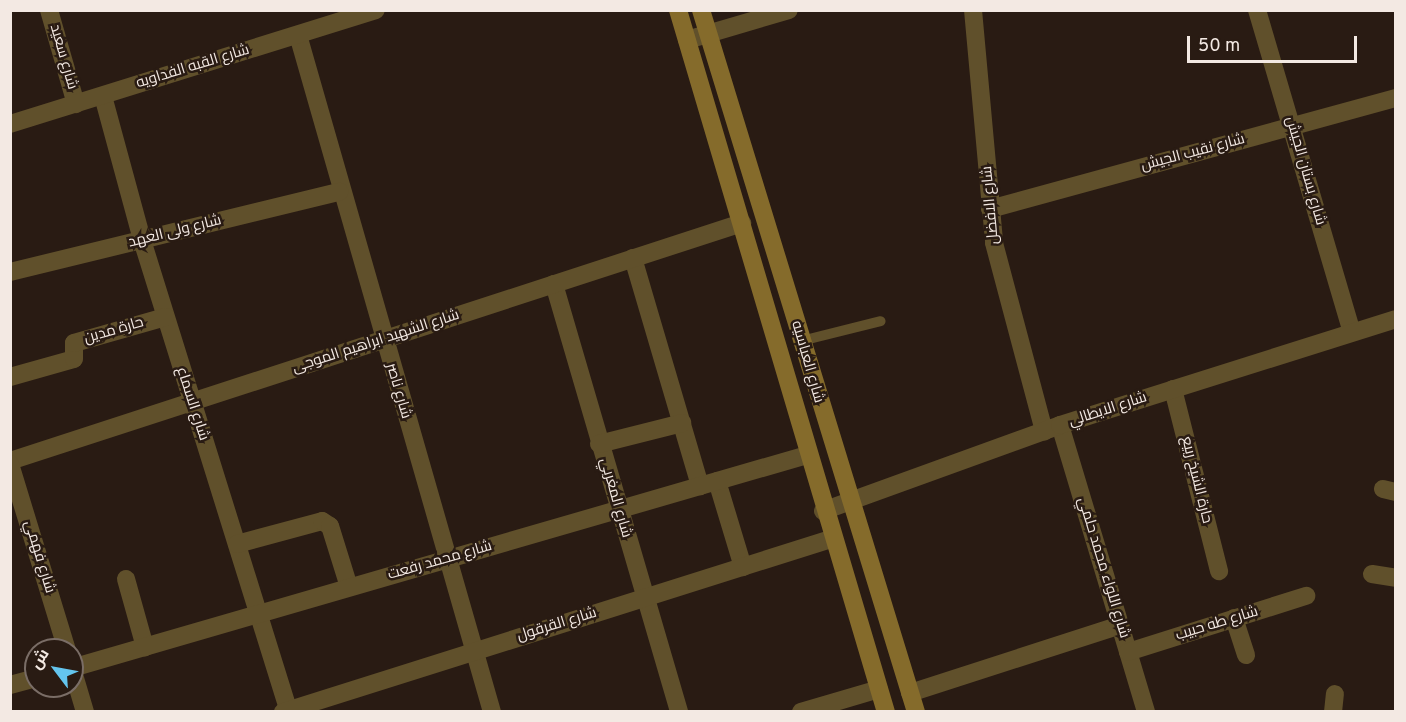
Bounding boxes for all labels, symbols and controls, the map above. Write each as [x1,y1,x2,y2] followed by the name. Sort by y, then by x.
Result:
[45,22,81,92] street label: شارع سعيد
[1190,24,1360,62] scale bar
[1198,35,1240,58] text: 50 m
[134,41,252,93] street label: شارع القبه الفداويه
[1281,115,1329,227] street label: شارع بستان الجيش
[1139,131,1247,175] street label: شارع نقيب الجيش
[979,165,1003,245] street label: شارع الافضل
[127,212,223,252] street label: شارع ولى العهد
[290,306,462,378] street label: شارع الشهيد ابراهيم الموجى
[82,314,146,348] street label: حارة مدين
[787,319,827,405] street label: شارع العباسيه
[381,361,415,421] street label: شارع ناصر
[172,365,212,443] street label: شارع السماع
[1067,389,1149,431] street label: شارع الايطالي
[1176,435,1216,525] street label: حارة الشيخ ربيع
[595,456,635,540] street label: شارع المغربي
[1073,495,1133,641] street label: شارع اللواء محمد حلمي
[19,519,59,595] street label: شارع فهمي
[386,537,494,585] street label: شارع محمد رفعت
[1174,603,1260,645] street label: شارع طه حبيب
[515,604,599,646] street label: شارع القرقول
[24,638,84,698] north arrow
[27,646,54,674] text: ش

